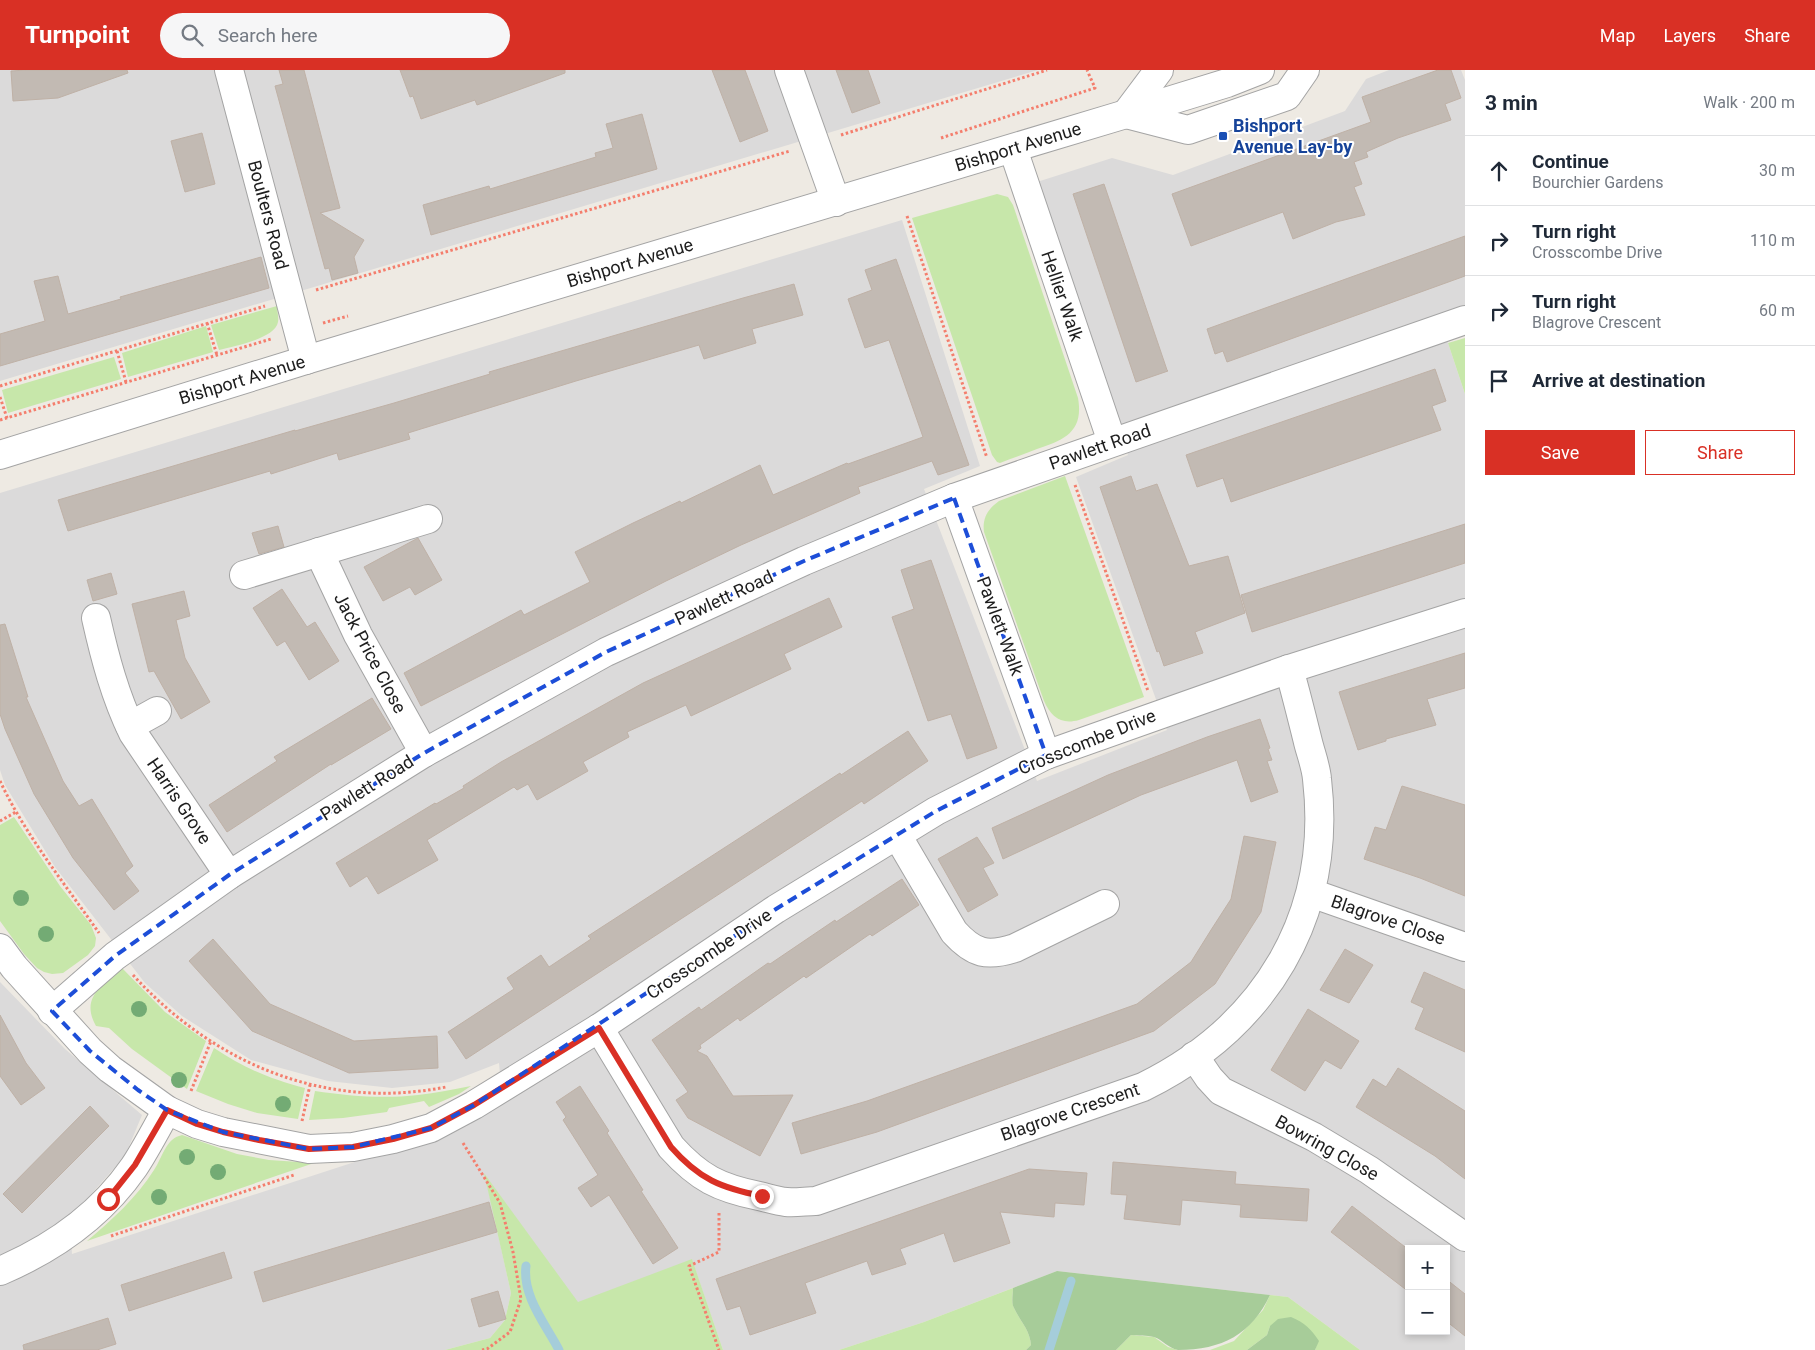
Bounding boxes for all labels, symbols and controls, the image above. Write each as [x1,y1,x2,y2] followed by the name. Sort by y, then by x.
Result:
[160,13,510,58] search box
[25,21,130,49] text: Turnpoint
[178,21,206,49] icon: search
[218,24,318,47] text: Search here
[1600,25,1635,46] text: Map
[1663,25,1716,46] text: Layers
[1744,25,1790,46] text: Share
[1485,91,1538,115] text: 3 min
[1703,93,1795,112] text: Walk · 200 m
[1233,115,1353,157] place label: Bishport Avenue Lay-by
[952,117,1084,176] street label: Bishport Avenue
[1217,130,1229,142] marker: Bishport Avenue Lay-by
[1532,150,1609,173] text: Continue
[1485,157,1513,185] icon: ahead
[244,158,293,272] street label: Boulters Road
[1759,161,1795,180] text: 30 m
[1532,173,1664,192] text: Bourchier Gardens
[1532,220,1616,243] text: Turn right
[1485,227,1513,255] icon: right
[1750,231,1795,250] text: 110 m
[564,233,696,292] street label: Bishport Avenue
[1532,243,1662,262] text: Crosscombe Drive
[1037,248,1088,345] street label: Hellier Walk
[1532,290,1616,313] text: Turn right
[1485,297,1513,325] icon: right
[1759,301,1795,320] text: 60 m
[1532,313,1661,332] text: Blagrove Crescent
[176,350,308,409] street label: Bishport Avenue
[1485,367,1513,395] icon: arrive
[1532,369,1705,392] text: Arrive at destination
[1046,419,1153,474] street label: Pawlett Road
[1485,430,1635,475] button: Save
[1645,430,1795,475] button: Share
[671,566,776,629] street label: Pawlett Road
[973,574,1028,679] street label: Pawlett Walk
[330,589,411,717] street label: Jack Price Close
[1015,704,1159,779] street label: Crosscombe Drive
[316,751,417,825] street label: Pawlett Road
[143,754,216,848] street label: Harris Grove
[1328,890,1448,949] street label: Blagrove Close
[642,904,775,1003] street label: Crosscombe Drive
[998,1078,1142,1145] street label: Blagrove Crescent
[1272,1110,1383,1185] street label: Bowring Close
[751,1185,774,1208] route end
[97,1188,120,1211] route start
[1405,1245,1450,1335] map controls
[1405,1245,1450,1290] button: +
[1405,1290,1450,1335] button: −

